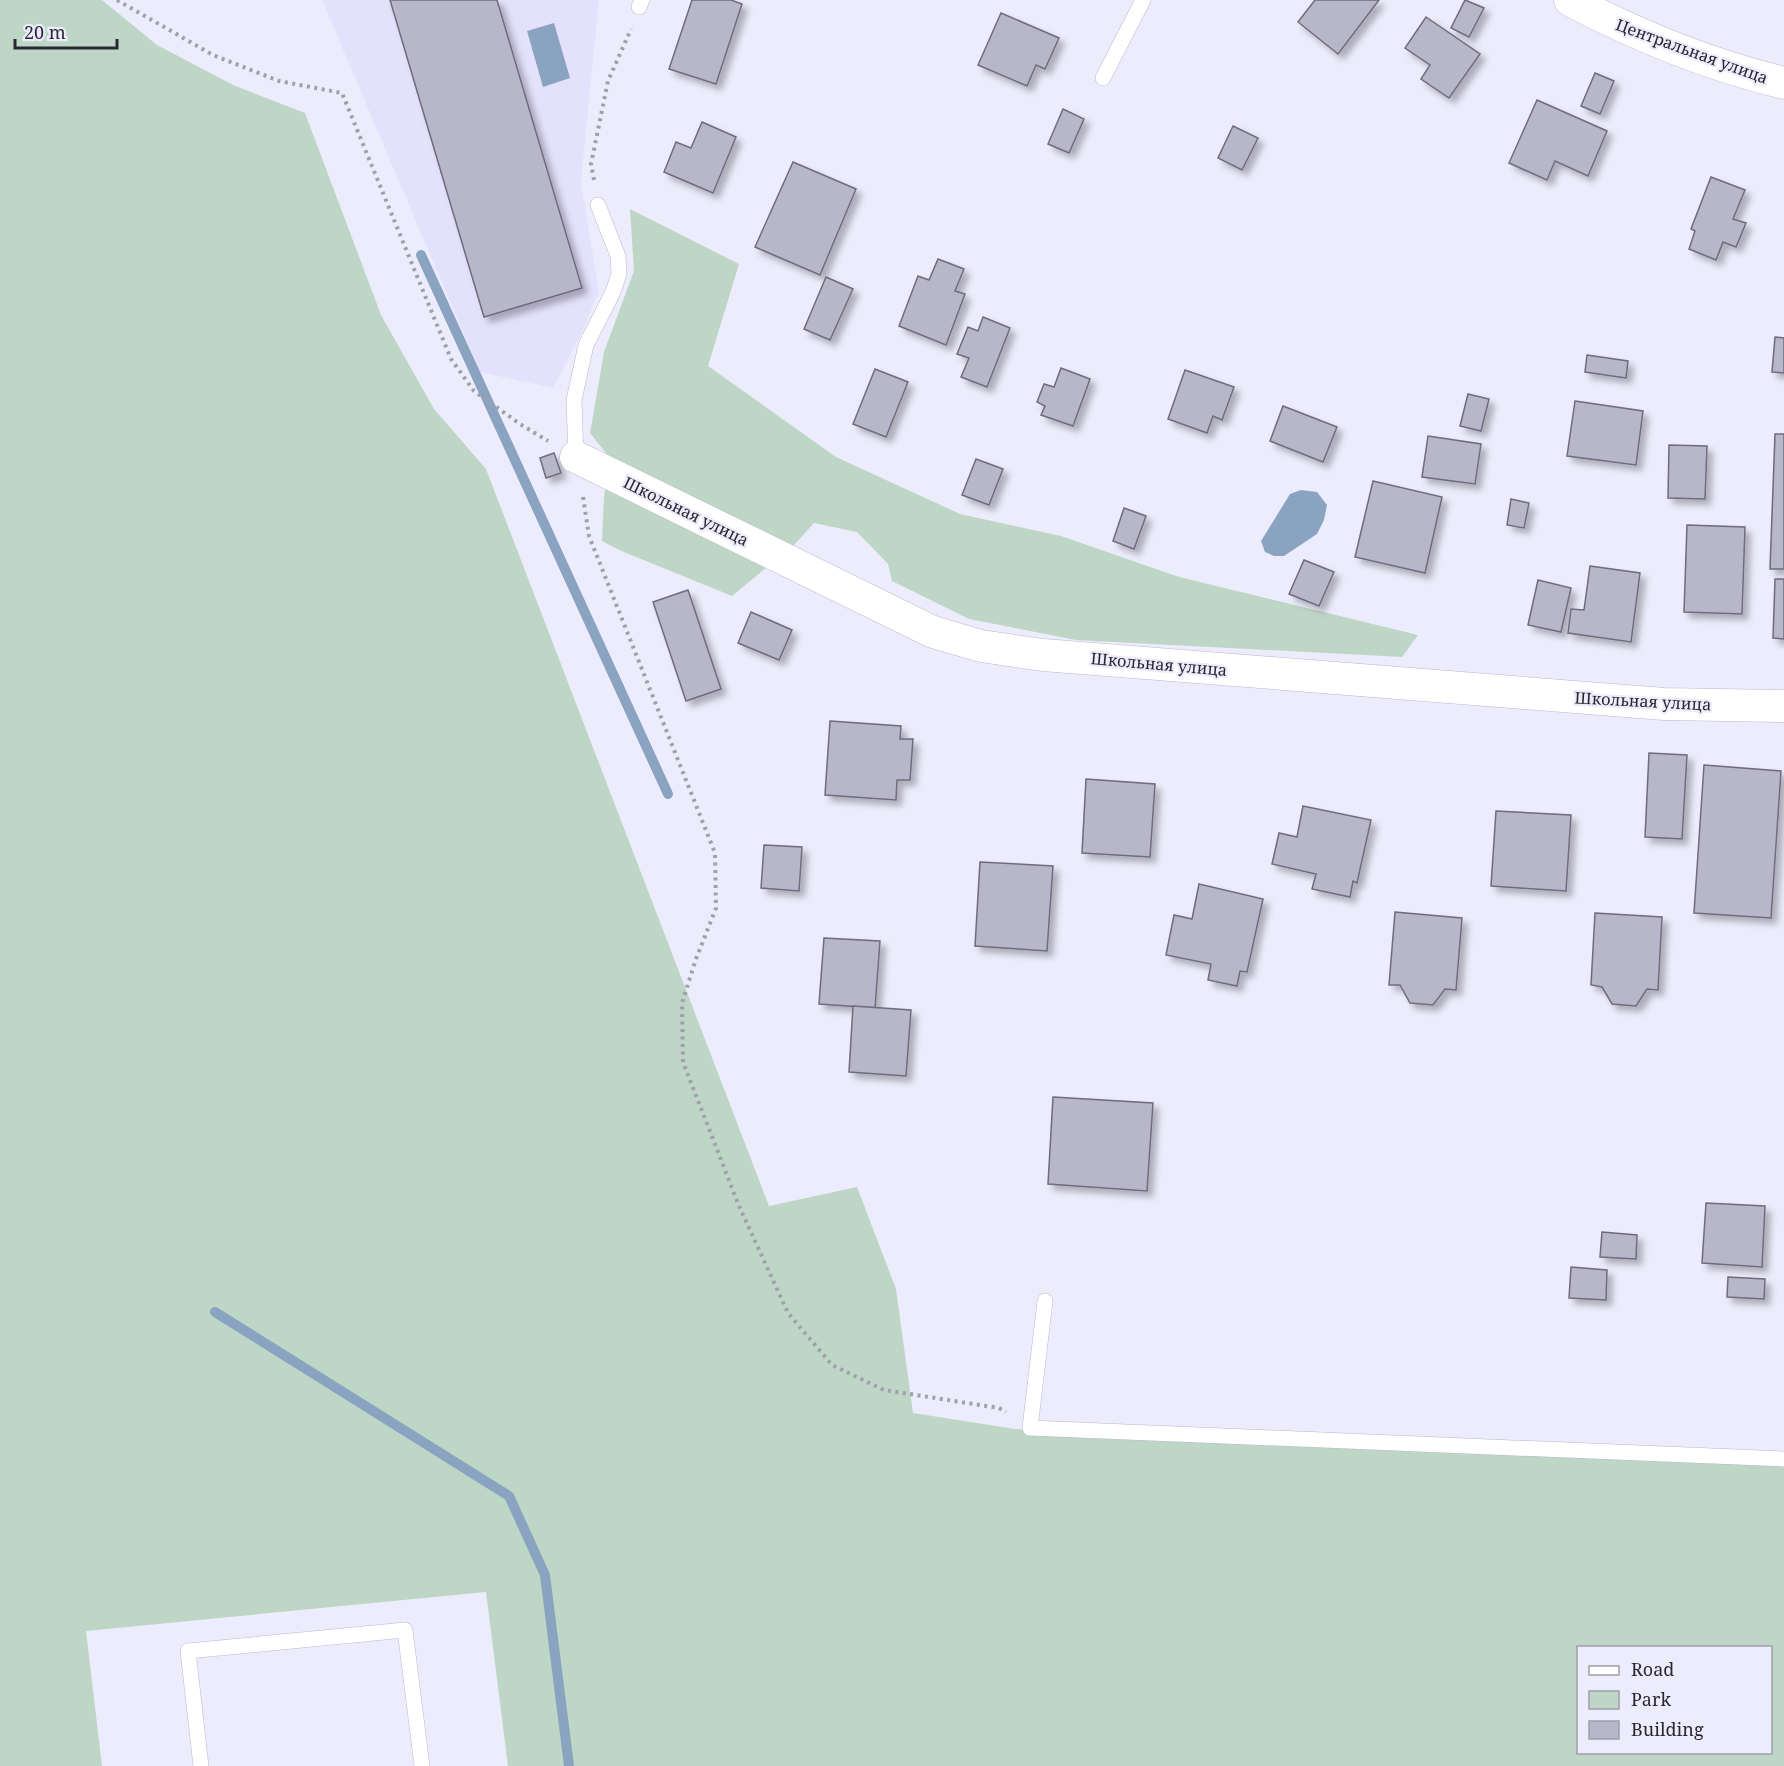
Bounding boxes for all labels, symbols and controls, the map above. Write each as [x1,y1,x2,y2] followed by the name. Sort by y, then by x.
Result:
[15,12,117,50] scale bar
[1613,13,1771,89] street label: Центральная улица
[24,20,66,44] text: 20 m
[620,471,752,551] street label: Школьная улица
[1090,647,1228,681] street label: Школьная улица
[1574,686,1712,716] street label: Школьная улица
[1577,1646,1772,1754] legend
[1631,1657,1674,1681] text: Road
[1631,1687,1671,1711] text: Park
[1631,1717,1704,1741] text: Building

